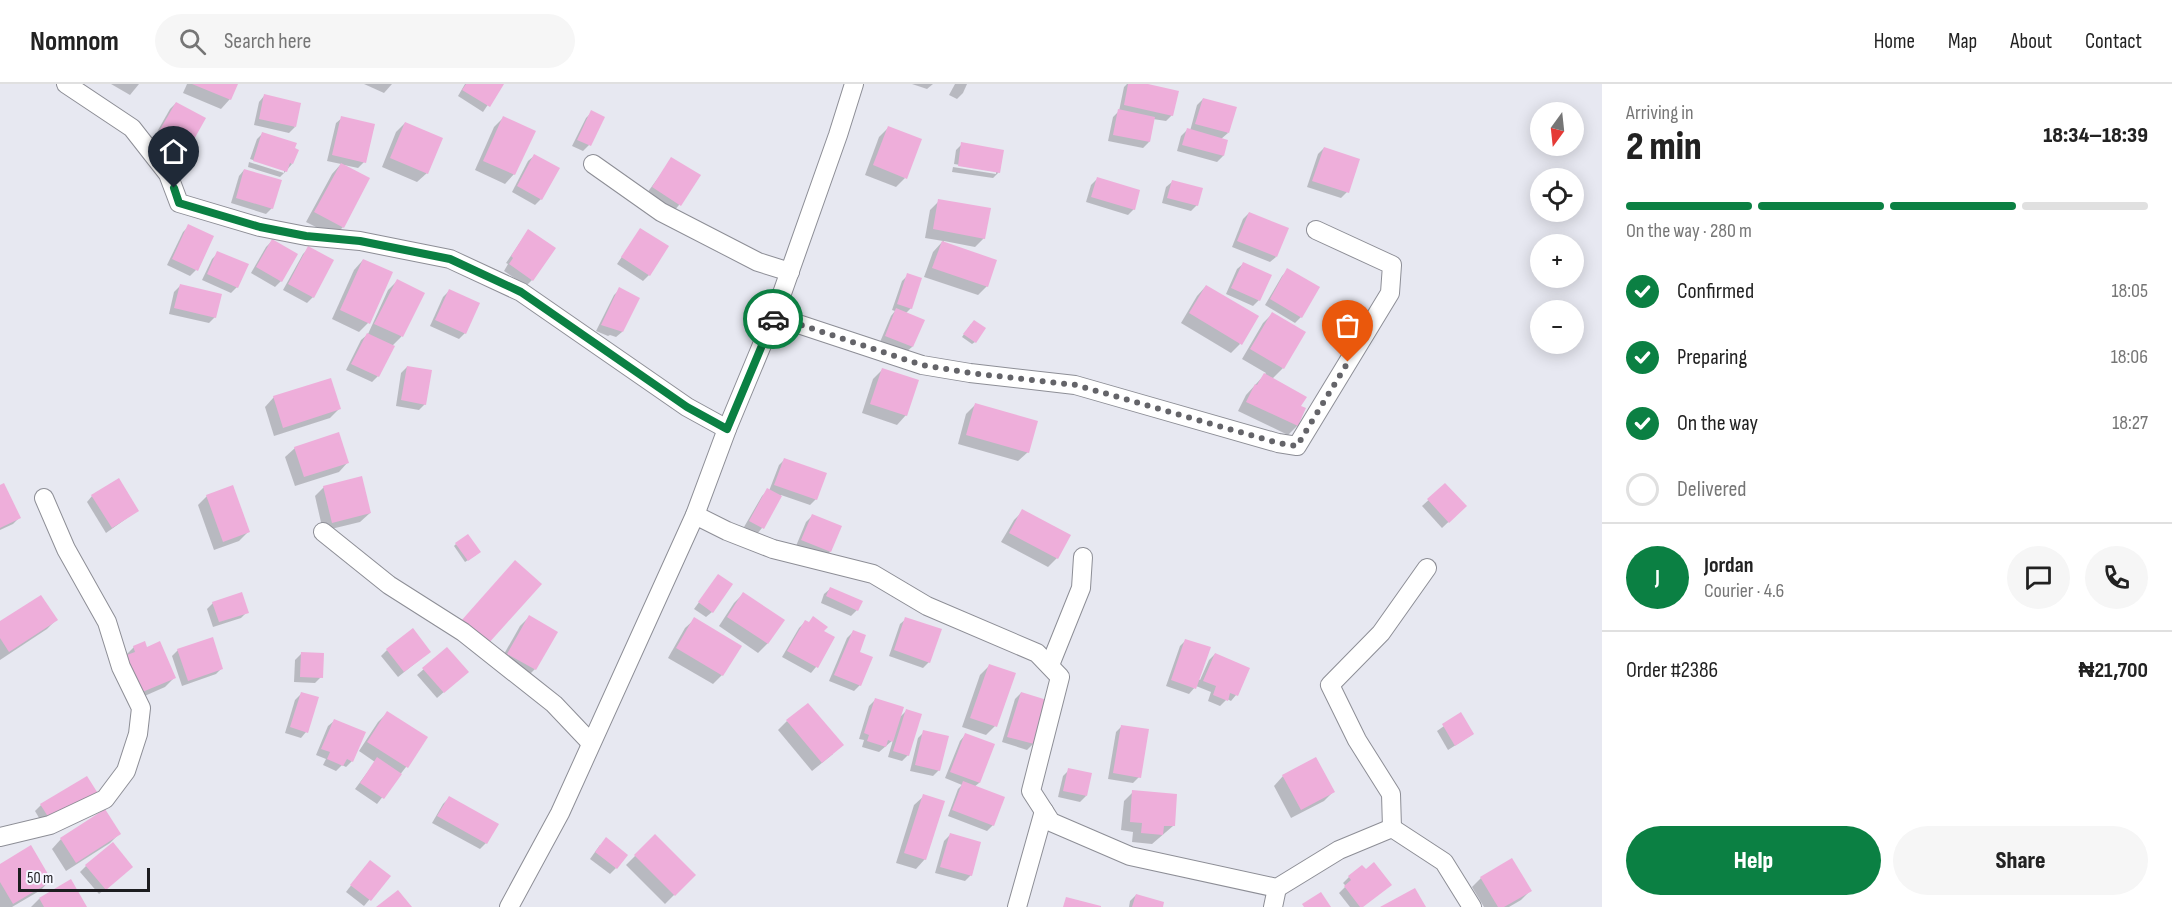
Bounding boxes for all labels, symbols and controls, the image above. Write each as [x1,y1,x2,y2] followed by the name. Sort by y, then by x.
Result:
[155,14,575,68] search box
[30,25,119,58] text: Nomnom
[176,25,209,58] icon: search
[224,28,311,55] text: Search here
[1874,29,1915,54] text: Home
[1948,29,1977,54] text: Map
[2010,29,2052,54] text: About
[2085,29,2142,54] text: Contact
[1626,101,1694,125] text: Arriving in
[1530,102,1584,156] north arrow
[1530,102,1584,354] map controls
[2043,122,2148,149] text: 18:34–18:39
[1626,124,1702,171] text: 2 min
[148,126,199,188] pin
[157,135,190,168] icon: home
[1530,168,1584,222] button: locate
[1626,219,1752,243] text: On the way · 280 m
[1530,234,1584,288] button: +
[1626,275,1659,308] icon: check
[1677,278,1754,305] text: Confirmed
[2112,279,2148,303] text: 18:05
[743,289,803,349] courier
[1322,300,1373,362] pin
[1530,300,1584,354] button: −
[757,303,790,336] icon: car
[1331,309,1364,342] icon: bag
[1626,341,1659,374] icon: check
[1677,344,1747,371] text: Preparing
[2111,345,2148,369] text: 18:06
[1626,407,1659,440] icon: check
[1677,410,1758,437] text: On the way
[2112,411,2148,435] text: 18:27
[1677,476,1746,503] text: Delivered
[2007,546,2070,609] button: chat
[2085,546,2148,609] button: phone
[1704,552,1753,579] text: Jordan
[1655,564,1660,591] text: J
[1704,579,1784,603] text: Courier · 4.6
[1626,657,1718,684] text: Order #2386
[2079,657,2148,684] text: ₦21,700
[1626,826,1881,895] button: Help
[1893,826,2148,895] button: Share
[18,865,150,892] scale bar
[27,869,53,888] text: 50 m

